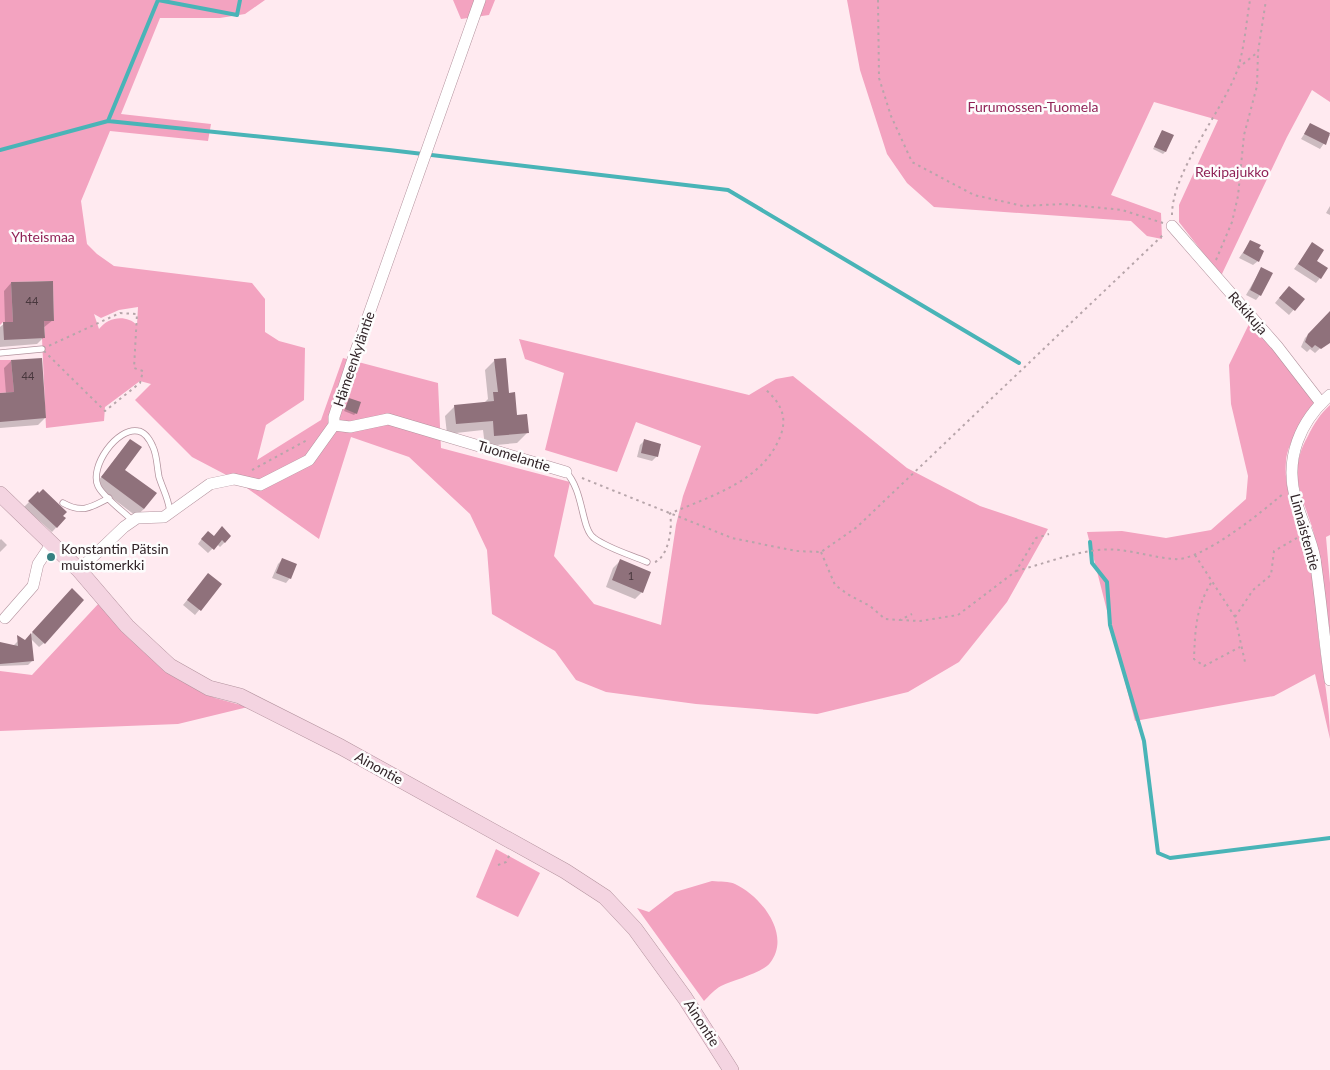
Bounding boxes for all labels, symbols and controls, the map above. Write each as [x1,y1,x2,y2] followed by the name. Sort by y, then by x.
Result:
[968,98,1099,115] park label: Furumossen-Tuomela
[1195,163,1269,180] park label: Rekipajukko
[11,228,75,245] park label: Yhteismaa
[1225,288,1272,338] street label: Rekikuja
[26,294,39,307] house number: 44
[329,309,378,409] street label: Hämeenkyläntie
[22,369,35,382] house number: 44
[476,436,553,475] street label: Tuomelantie
[1287,492,1324,572] street label: Linnaistentie
[61,540,169,573] place label: Konstantin Pätsin muistomerkki
[45,551,57,563] marker: Konstantin Pätsin muistomerkki
[628,569,634,582] house number: 1
[352,747,406,788] street label: Ainontie
[681,996,724,1049] street label: Ainontie

